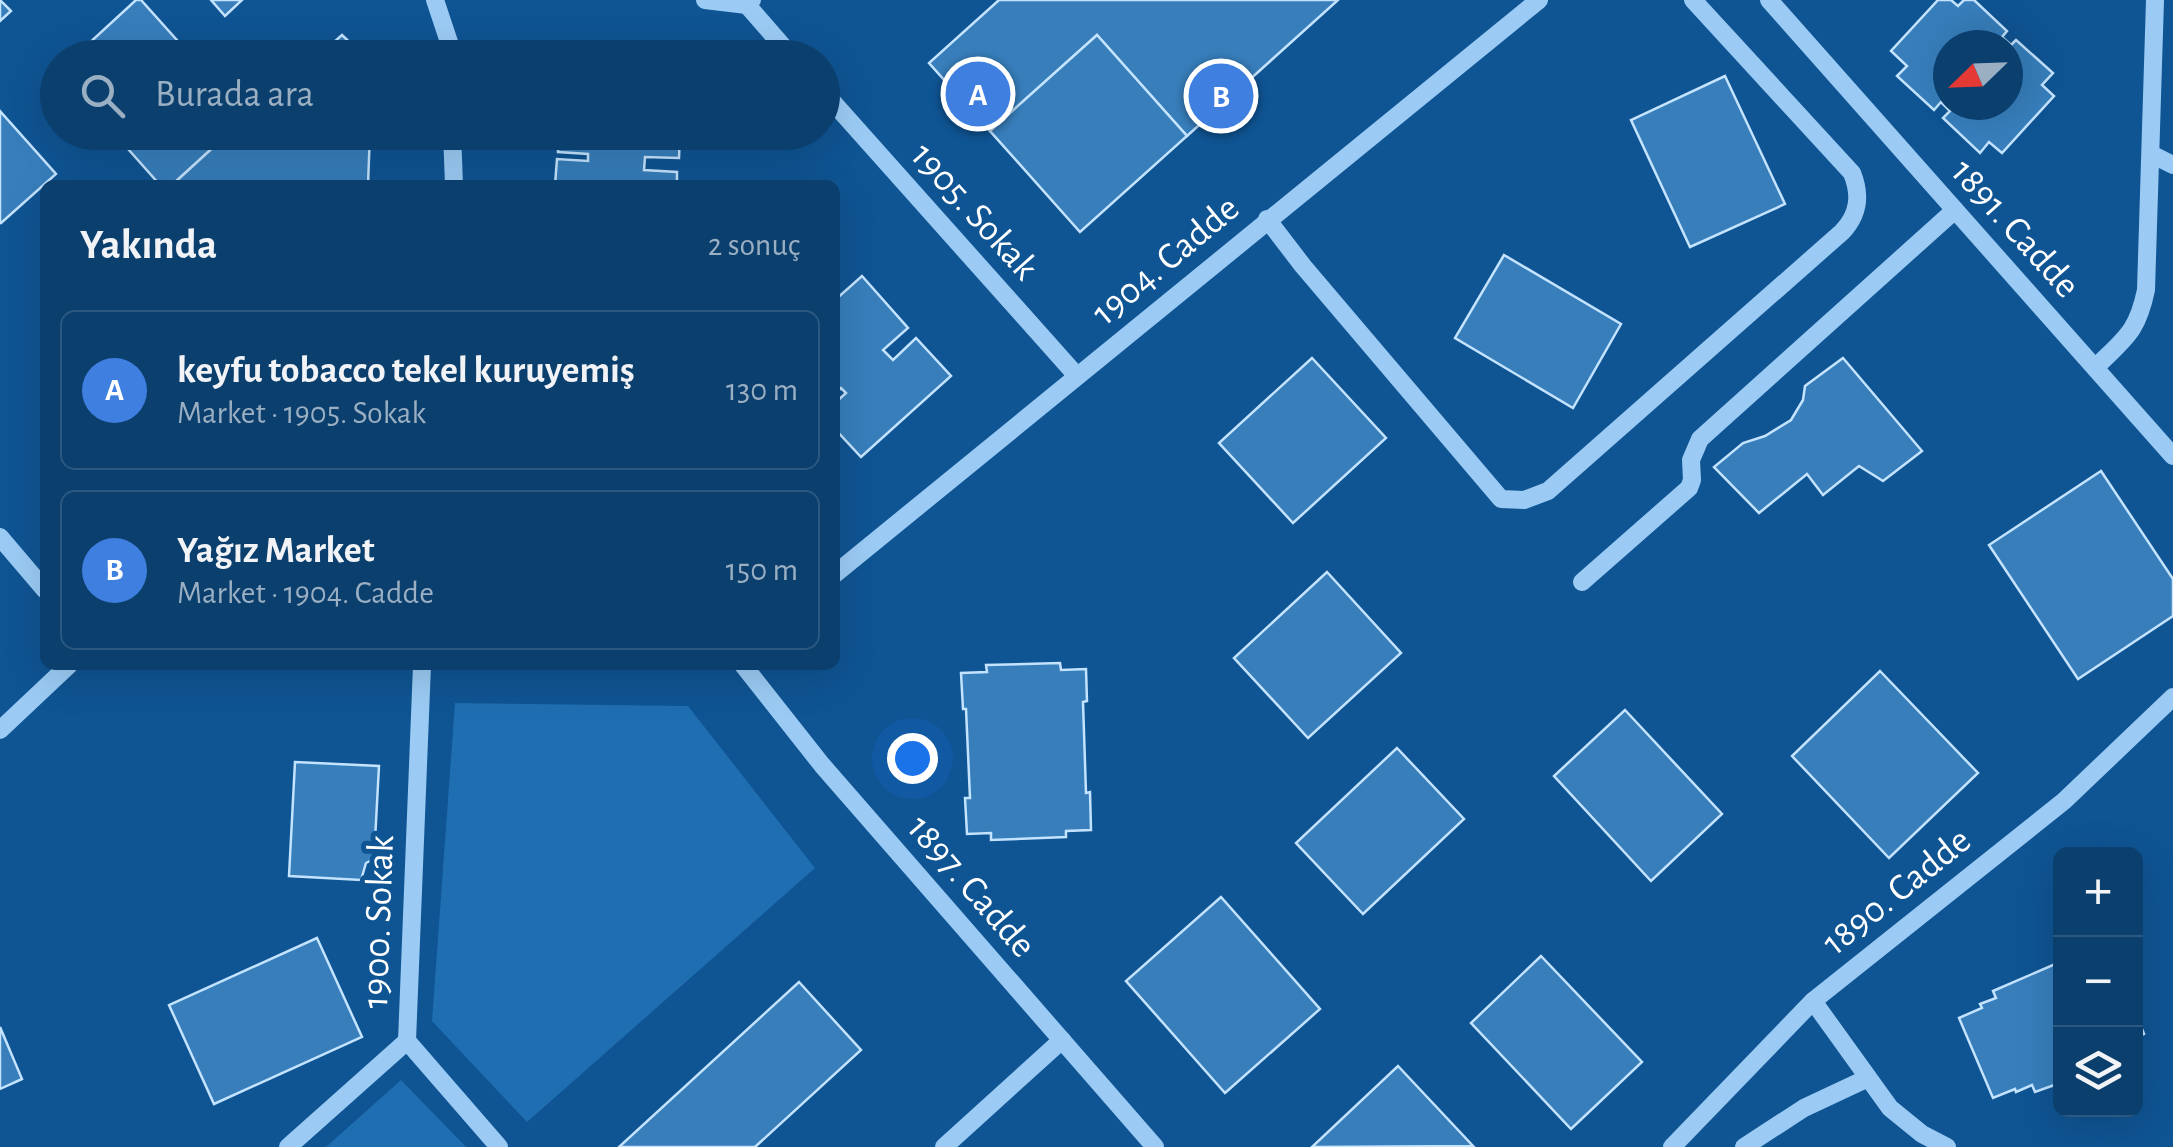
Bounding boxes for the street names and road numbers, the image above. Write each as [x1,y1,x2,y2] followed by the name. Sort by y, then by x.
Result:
[903,136,1045,288] street label: 1905. Sokak
[1944,153,2086,305] street label: 1891. Cadde
[1085,189,1247,333] street label: 1904. Cadde
[900,809,1042,965] street label: 1897. Cadde
[1816,821,1978,963] street label: 1890. Cadde
[357,834,401,1009] street label: 1900. Sokak

